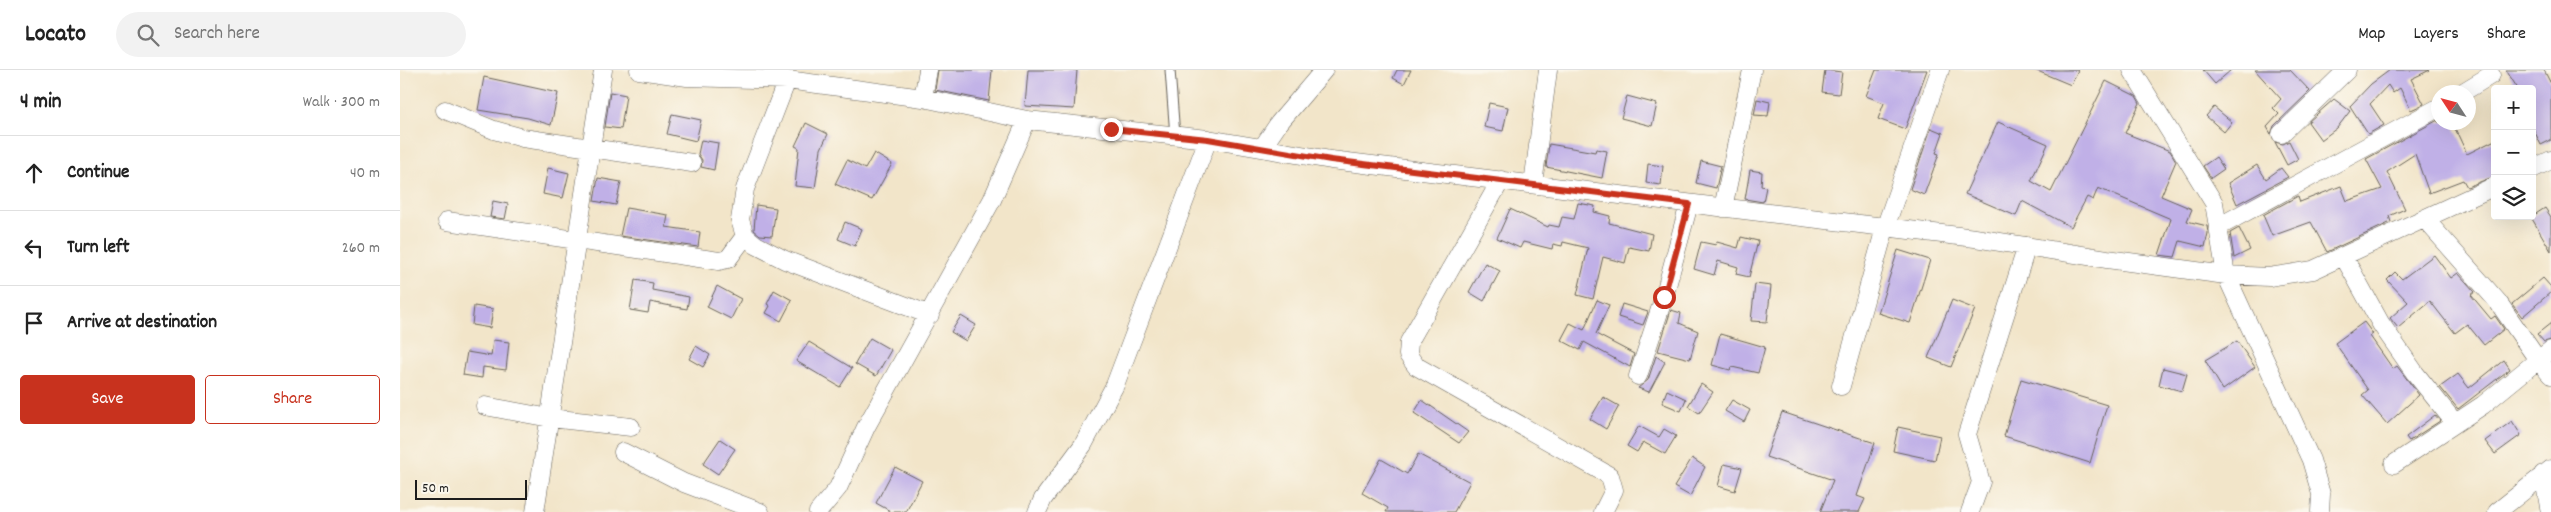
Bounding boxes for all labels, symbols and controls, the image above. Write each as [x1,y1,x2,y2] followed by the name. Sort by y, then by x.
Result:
[116,12,466,57] search box
[25,18,86,52] text: Locato
[134,21,162,49] icon: search
[174,21,260,48] text: Search here
[2358,22,2385,47] text: Map
[2413,22,2459,47] text: Layers
[2487,22,2526,47] text: Share
[2431,85,2476,130] north arrow
[2491,85,2536,220] map controls
[2491,85,2536,130] button: +
[20,88,62,118] text: 4 min
[303,91,380,114] text: Walk · 300 m
[1100,118,1123,141] route end
[2491,130,2536,175] button: −
[20,159,48,187] icon: ahead
[67,160,129,187] text: Continue
[350,162,380,185] text: 40 m
[2491,175,2536,220] button: layers
[20,234,48,262] icon: left
[67,235,130,262] text: Turn left
[342,237,380,260] text: 260 m
[1653,286,1676,309] route start
[20,309,48,337] icon: arrive
[67,310,217,337] text: Arrive at destination
[20,375,195,424] button: Save
[205,375,380,424] button: Share
[415,477,528,500] scale bar
[422,479,449,499] text: 50 m

